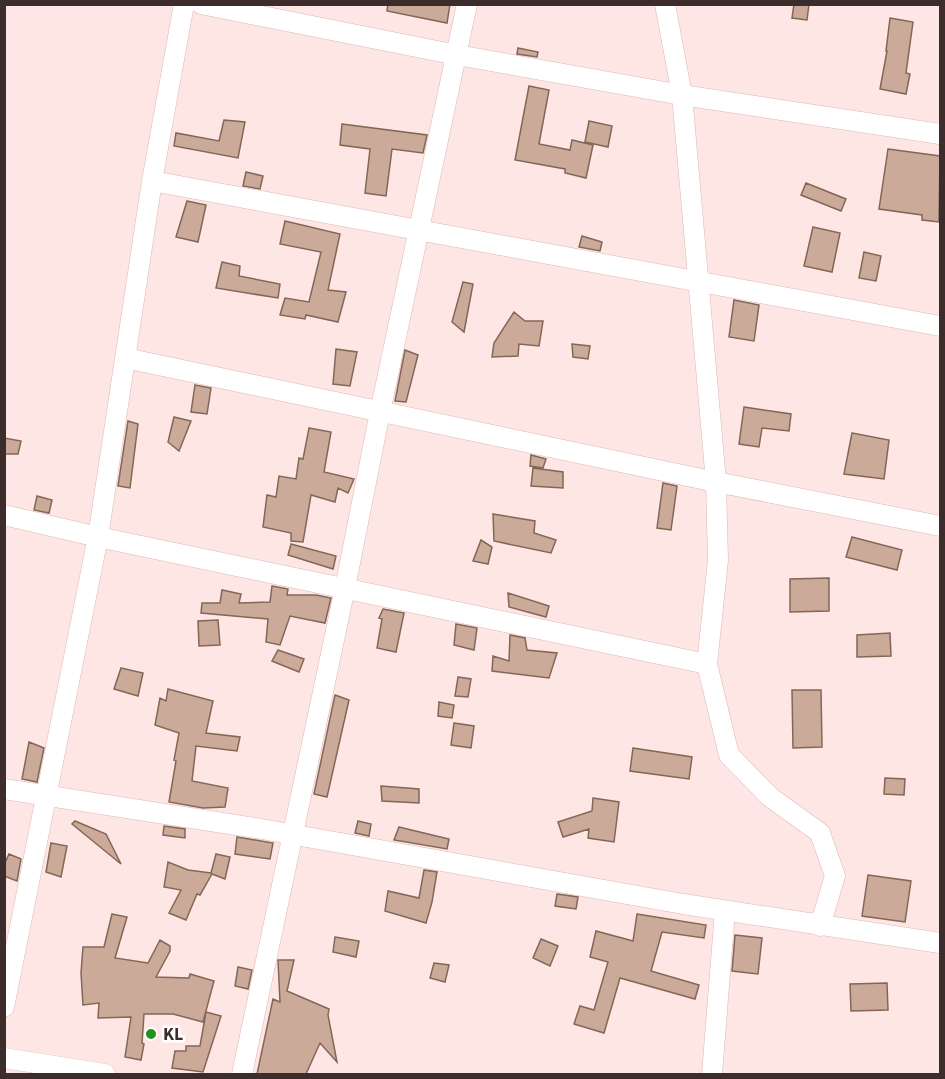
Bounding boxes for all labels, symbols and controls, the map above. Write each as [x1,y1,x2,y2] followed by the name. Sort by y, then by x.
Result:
[163,1022,183,1047] place label: KL
[144,1027,158,1041] marker: KL

